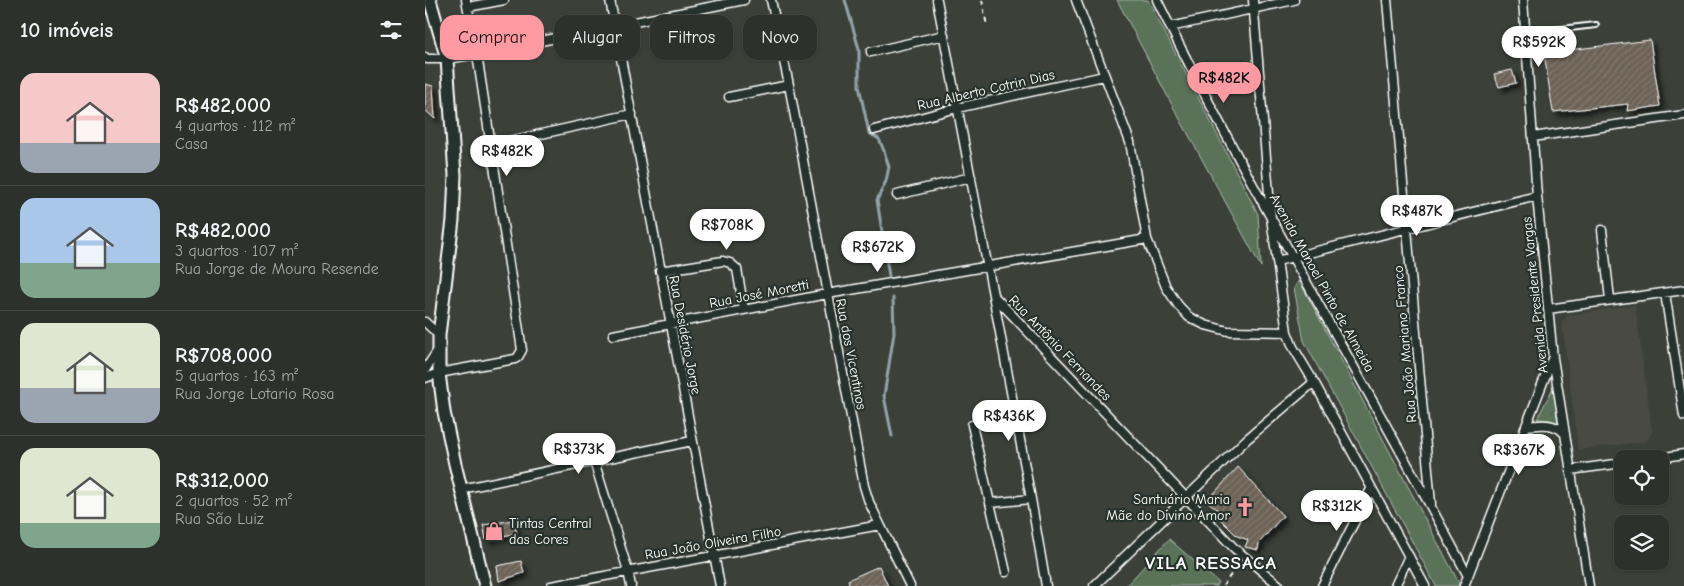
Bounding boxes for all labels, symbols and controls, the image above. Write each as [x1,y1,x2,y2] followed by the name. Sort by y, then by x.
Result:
[440,15,544,60] chip: Comprar
[554,15,640,60] chip: Alugar
[650,15,733,60] chip: Filtros
[743,15,817,60] chip: Novo
[377,16,405,44] icon: filters
[20,18,113,42] text: 10 imóveis
[1498,26,1580,68] pin: R$592K
[1513,33,1565,51] text: R$592K
[1183,62,1265,104] pin: R$482K
[916,66,1056,114] street label: Rua Alberto Cotrin Dias
[1198,69,1250,87] text: R$482K
[60,93,120,153] icon: home
[175,93,271,117] text: R$482,000
[175,117,295,135] text: 4 quartos · 112 m²
[466,134,548,177] pin: R$482K
[175,135,208,153] text: Casa
[481,142,533,160] text: R$482K
[1266,191,1378,375] street label: Avenida Manoel Pinto de Almeida
[1376,194,1458,237] pin: R$487K
[1392,202,1442,220] text: R$487K
[686,208,768,251] pin: R$708K
[701,216,753,234] text: R$708K
[1518,216,1552,374] street label: Avenida Presidente Vargas
[60,218,120,278] icon: home
[175,218,271,242] text: R$482,000
[837,230,919,273] pin: R$672K
[852,238,904,256] text: R$672K
[175,242,298,260] text: 3 quartos · 107 m²
[175,260,379,278] text: Rua Jorge de Moura Resende
[1390,265,1420,423] street label: Rua João Mariano Franco
[665,274,705,396] street label: Rua Desidério Jorge
[708,276,810,312] street label: Rua José Moretti
[1005,292,1115,404] street label: Rua Antônio Fernandes
[832,297,870,411] street label: Rua dos Vicentinos
[60,343,120,403] icon: home
[175,343,272,367] text: R$708,000
[175,367,298,385] text: 5 quartos · 163 m²
[175,385,335,403] text: Rua Jorge Lotario Rosa
[968,400,1050,442] pin: R$436K
[983,407,1035,425] text: R$436K
[538,432,620,475] pin: R$373K
[1478,434,1560,476] pin: R$367K
[554,440,604,458] text: R$373K
[1493,441,1545,459] text: R$367K
[1614,450,1669,570] map controls
[1614,450,1669,505] button: locate
[60,468,120,528] icon: home
[175,468,269,492] text: R$312,000
[1296,490,1378,532] pin: R$312K
[1106,491,1230,524] place label: Santuário Maria Mãe do Divino Amor
[175,492,292,510] text: 2 quartos · 52 m²
[1234,496,1256,518] church icon: Santuário Maria Mãe do Divino Amor
[1312,497,1362,515] text: R$312K
[175,510,264,528] text: Rua São Luiz
[509,515,592,548] place label: Tintas Central das Cores
[1614,515,1669,570] button: layers
[483,520,505,542] shop icon: Tintas Central das Cores
[644,523,782,563] street label: Rua João Oliveira Filho
[1145,552,1277,574] district label: VILA RESSACA

